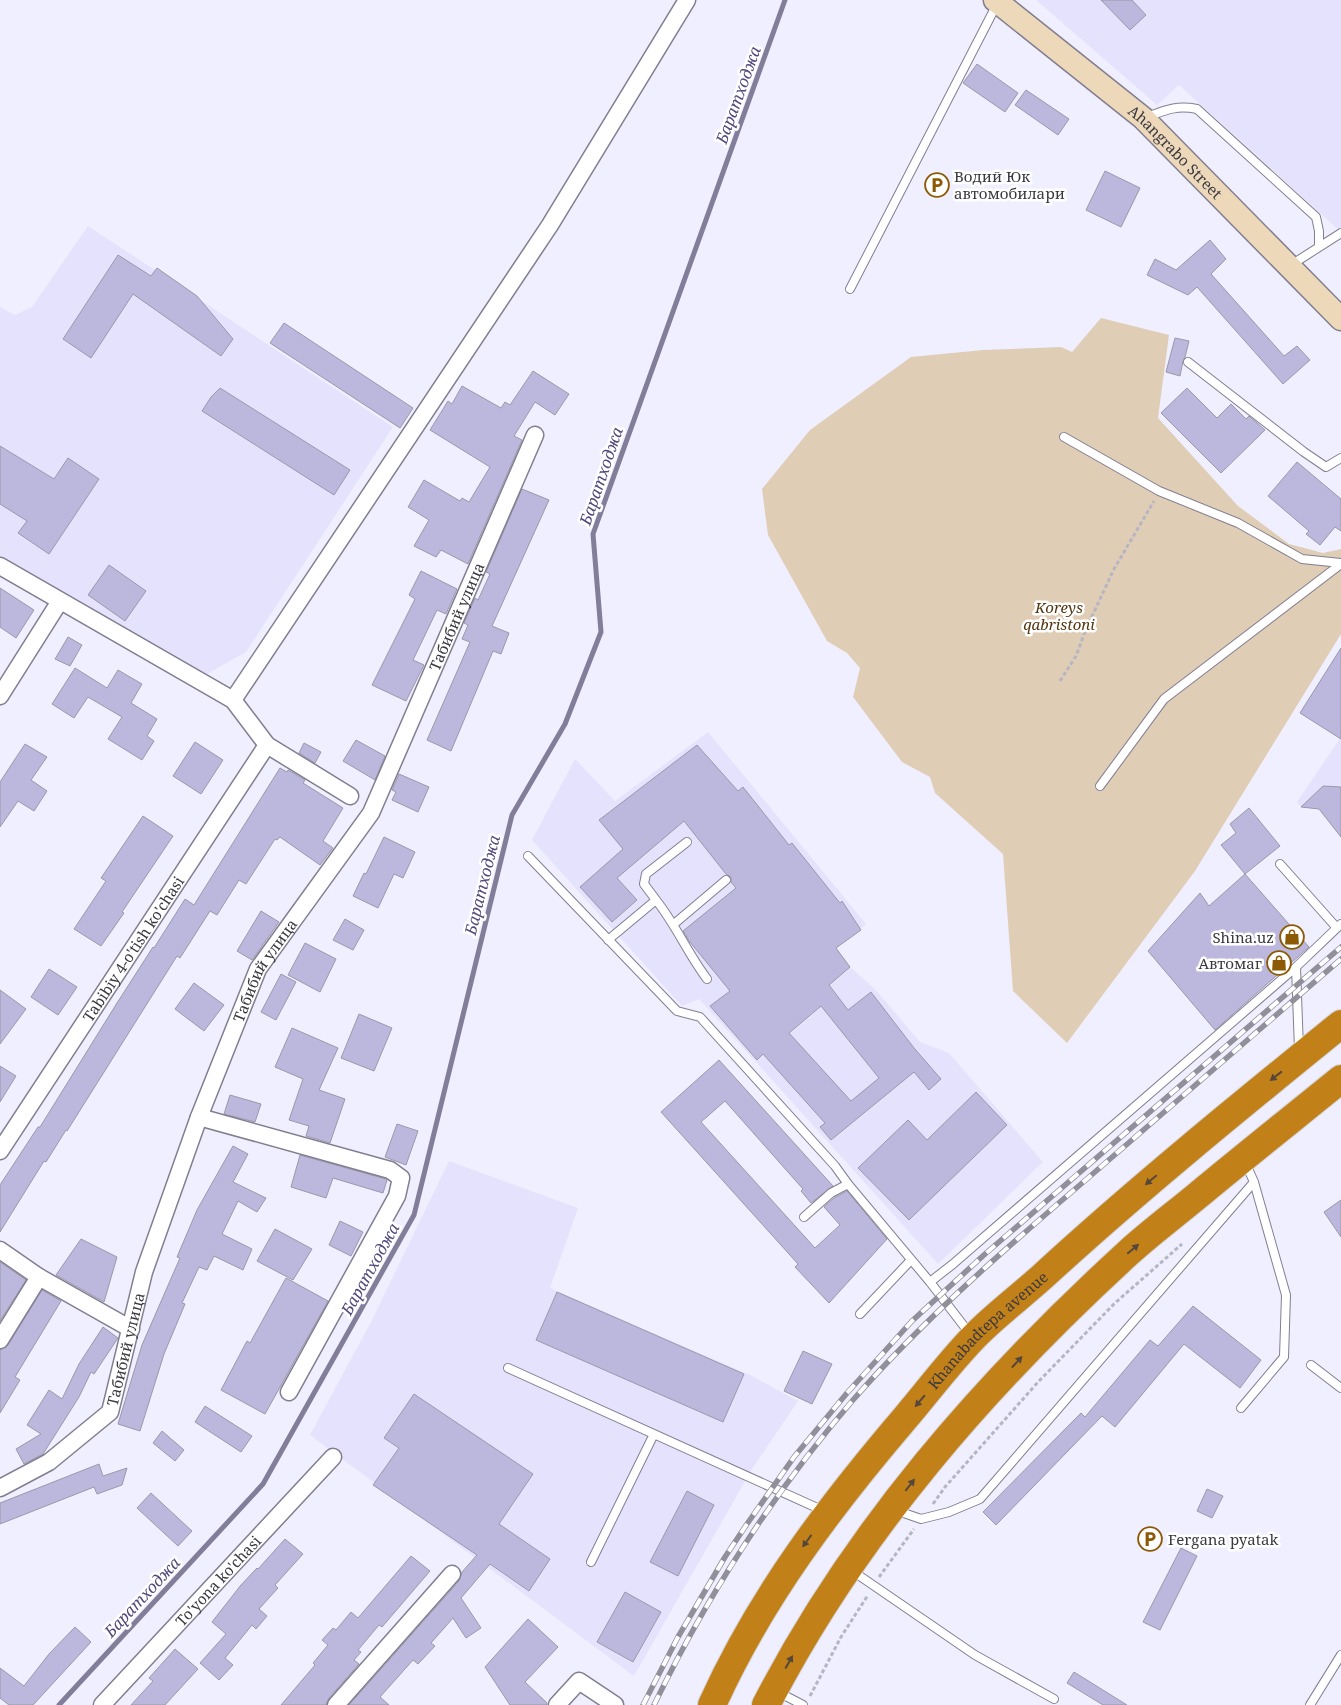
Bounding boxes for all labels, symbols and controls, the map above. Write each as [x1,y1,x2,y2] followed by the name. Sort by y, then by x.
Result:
[710,43,766,148] water label: Баратходжа
[1124,100,1227,203] street label: Ahangrabo Street
[954,166,1065,203] place label: Водий Юк автомобилари
[924,172,950,198] parking icon: Водий Юк автомобилари
[574,424,628,529] water label: Баратходжа
[424,559,489,674] street label: Табибий улица
[1023,597,1095,634] park label: Koreys qabristoni
[459,833,505,938] water label: Баратходжа
[78,872,188,1025] street label: Tabibiy 4-o'tish ko'chasi
[228,915,301,1025] street label: Табибий улица
[1279,924,1305,950] shop icon: Shina.uz
[1212,927,1274,947] place label: Shina.uz
[1266,950,1292,976] shop icon: Автомаг
[1198,953,1262,973] place label: Автомаг
[1270,1071,1283,1082] one-way arrow
[1144,1175,1157,1186] one-way arrow
[335,1219,404,1320] water label: Баратходжа
[1126,1243,1139,1254] one-way arrow
[923,1267,1052,1393] street label: Khanabadtepa avenue
[102,1290,149,1408] street label: Табибий улица
[1011,1357,1023,1369] one-way arrow
[914,1394,925,1407] one-way arrow
[905,1478,915,1491] one-way arrow
[1137,1526,1163,1552] parking icon: Fergana pyatak
[1168,1529,1278,1549] place label: Fergana pyatak
[171,1531,265,1630] street label: To'yona ko'chasi
[802,1534,812,1548] one-way arrow
[98,1552,185,1643] water label: Баратходжа
[785,1655,794,1669] one-way arrow

